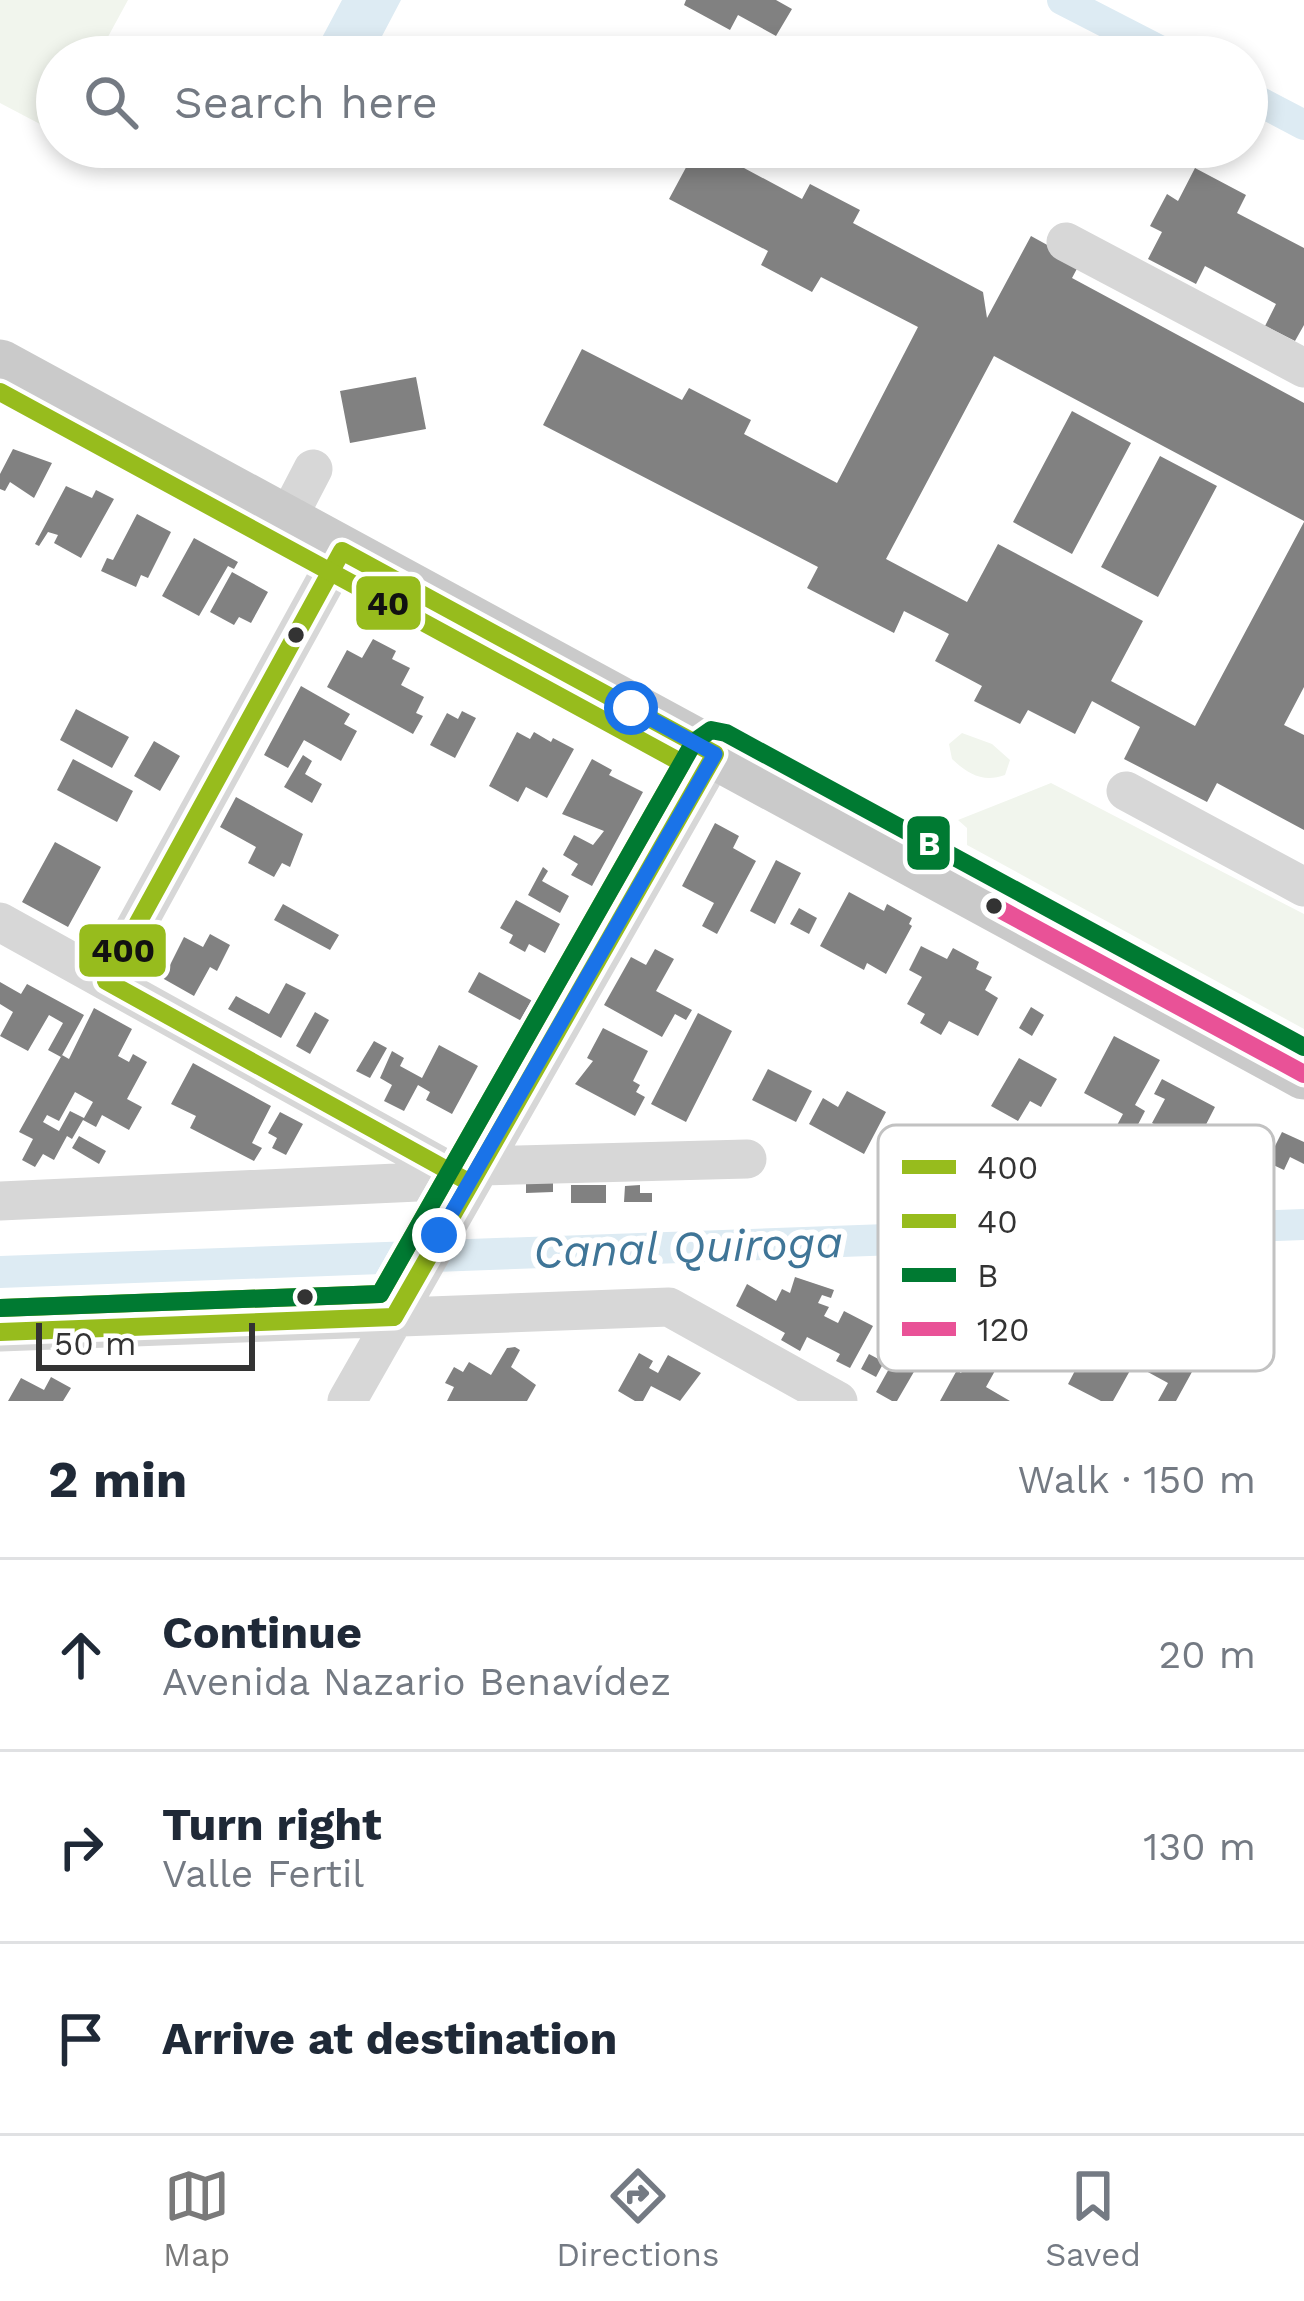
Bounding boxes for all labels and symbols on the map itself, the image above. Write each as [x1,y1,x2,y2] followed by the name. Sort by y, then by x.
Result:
[354,574,423,632] line badge: 40
[367,584,409,623] text: 40
[285,624,307,646] unlabelled marker
[604,681,658,735] route start
[905,814,952,872] line badge: B
[918,824,940,863] text: B
[983,895,1005,917] unlabelled marker
[77,922,168,979] line badge: 400
[91,931,155,970] text: 400
[878,1125,1274,1371] legend
[977,1148,1038,1187] text: 400
[977,1202,1018,1241] text: 40
[412,1208,466,1262] route end
[532,1215,844,1279] water label: Canal Quiroga
[977,1256,999,1295] text: B
[294,1286,316,1308] unlabelled marker
[977,1310,1030,1349] text: 120
[36,1317,255,1370] scale bar

